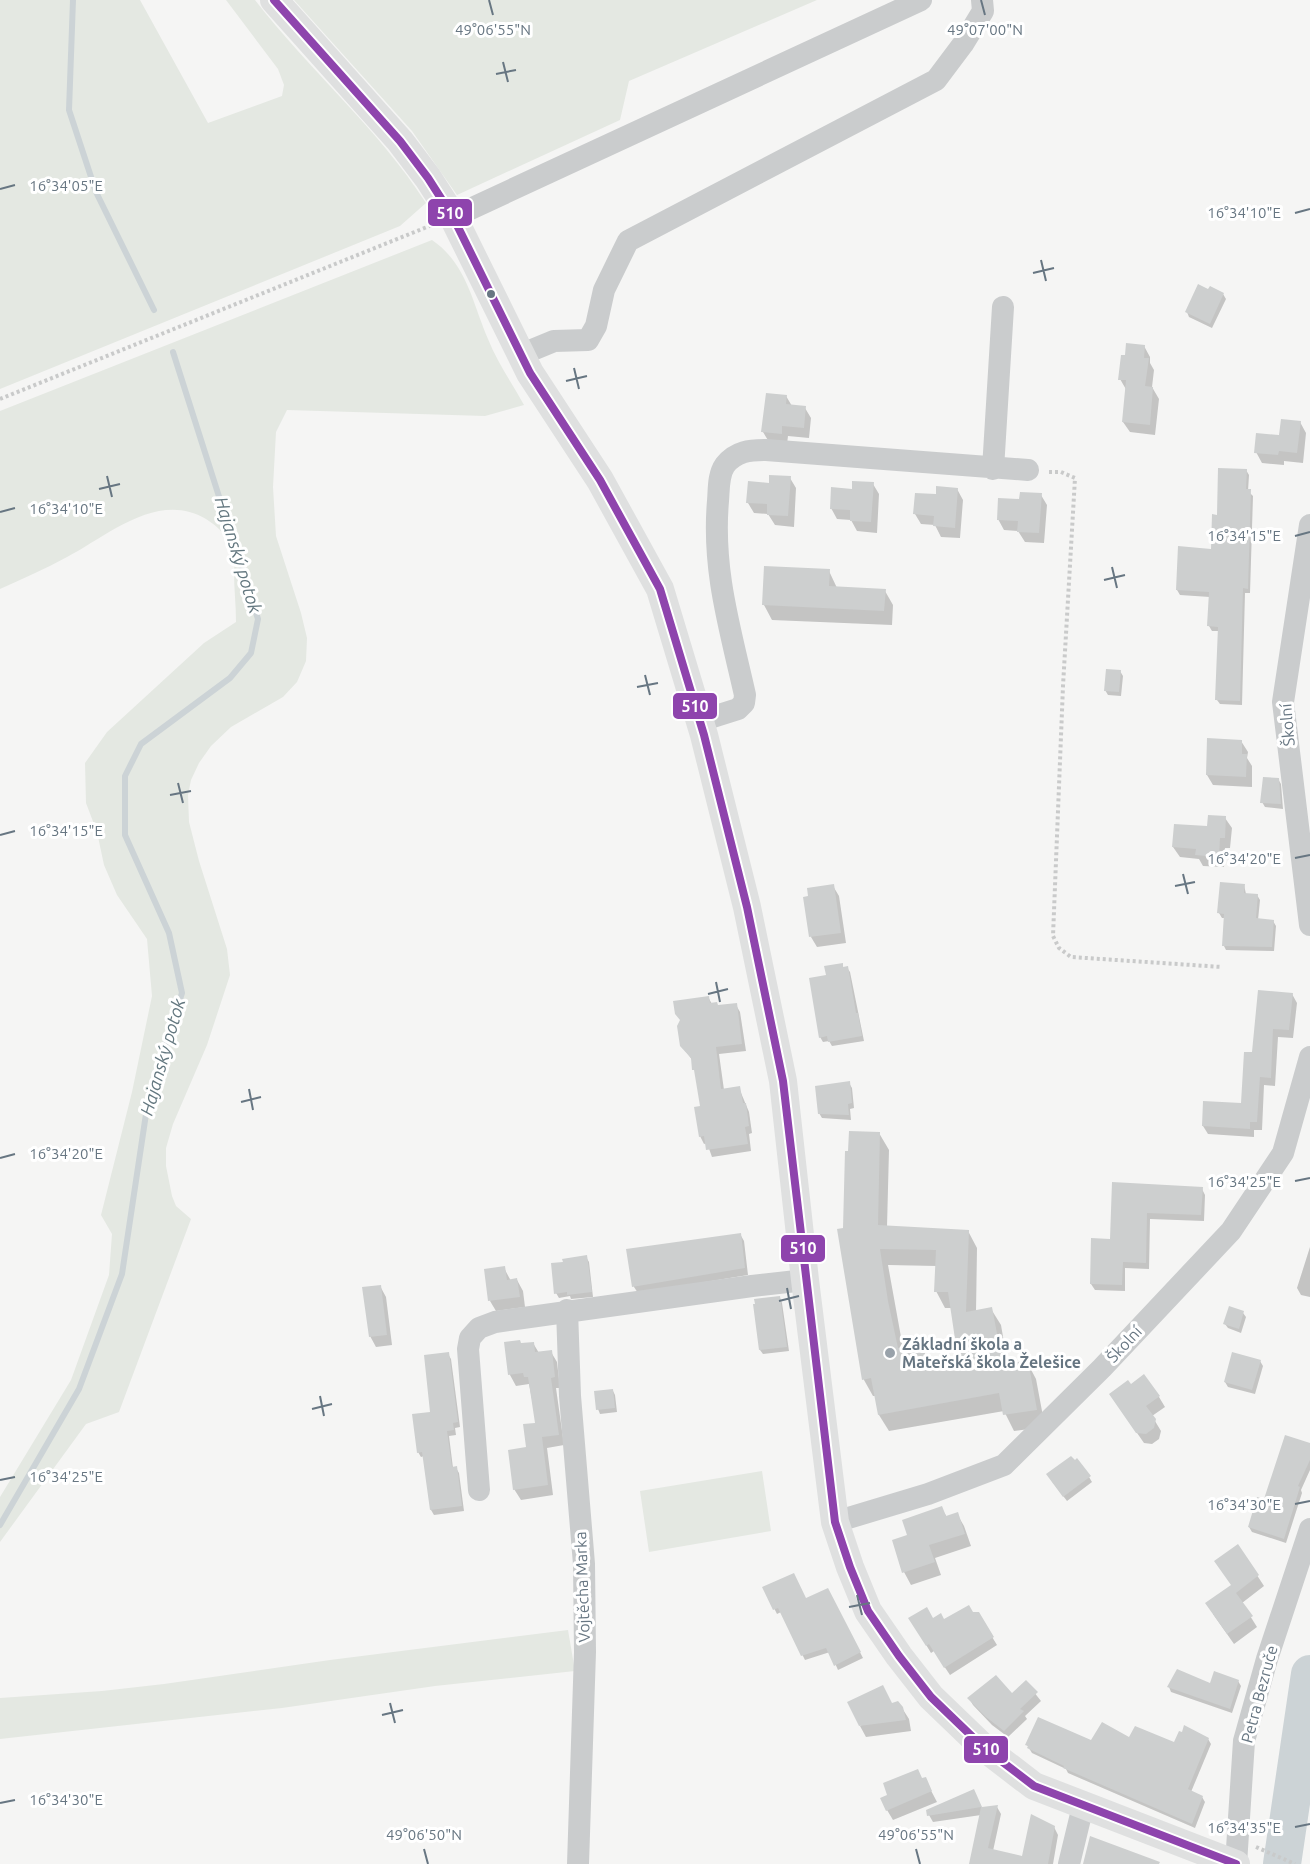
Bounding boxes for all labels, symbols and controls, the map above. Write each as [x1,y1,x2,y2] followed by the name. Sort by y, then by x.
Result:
[455,21,531,38] text: 49°06'55"N
[947,21,1023,38] text: 49°07'00"N
[29,177,103,194] text: 16°34'05"E
[427,198,473,227] line badge: 510
[436,204,464,222] text: 510
[1207,204,1281,221] text: 16°34'10"E
[485,288,497,300] unlabelled marker
[212,494,266,616] water label: Hajanský potok
[29,500,103,517] text: 16°34'10"E
[1207,527,1281,544] text: 16°34'15"E
[672,692,718,720] line badge: 510
[681,697,709,715] text: 510
[1275,702,1298,747] street label: Školní
[29,822,103,839] text: 16°34'15"E
[1207,850,1281,867] text: 16°34'20"E
[136,995,189,1118] water label: Hajanský potok
[29,1145,103,1162] text: 16°34'20"E
[1207,1173,1281,1190] text: 16°34'25"E
[780,1234,826,1263] line badge: 510
[789,1239,817,1257] text: 510
[1102,1321,1146,1366] street label: Školní
[902,1335,1081,1371] place label: Základní škola a Mateřská škola Želešice
[883,1346,897,1360] marker: Základní škola a Mateřská škola Želešice
[29,1468,103,1485] text: 16°34'25"E
[1207,1496,1281,1513] text: 16°34'30"E
[571,1531,593,1643] street label: Vojtěcha Marka
[1237,1643,1281,1745] street label: Petra Bezruče
[963,1735,1009,1764] line badge: 510
[972,1740,1000,1758] text: 510
[29,1791,103,1808] text: 16°34'30"E
[1207,1819,1281,1836] text: 16°34'35"E
[386,1826,462,1843] text: 49°06'50"N
[878,1826,954,1843] text: 49°06'55"N

